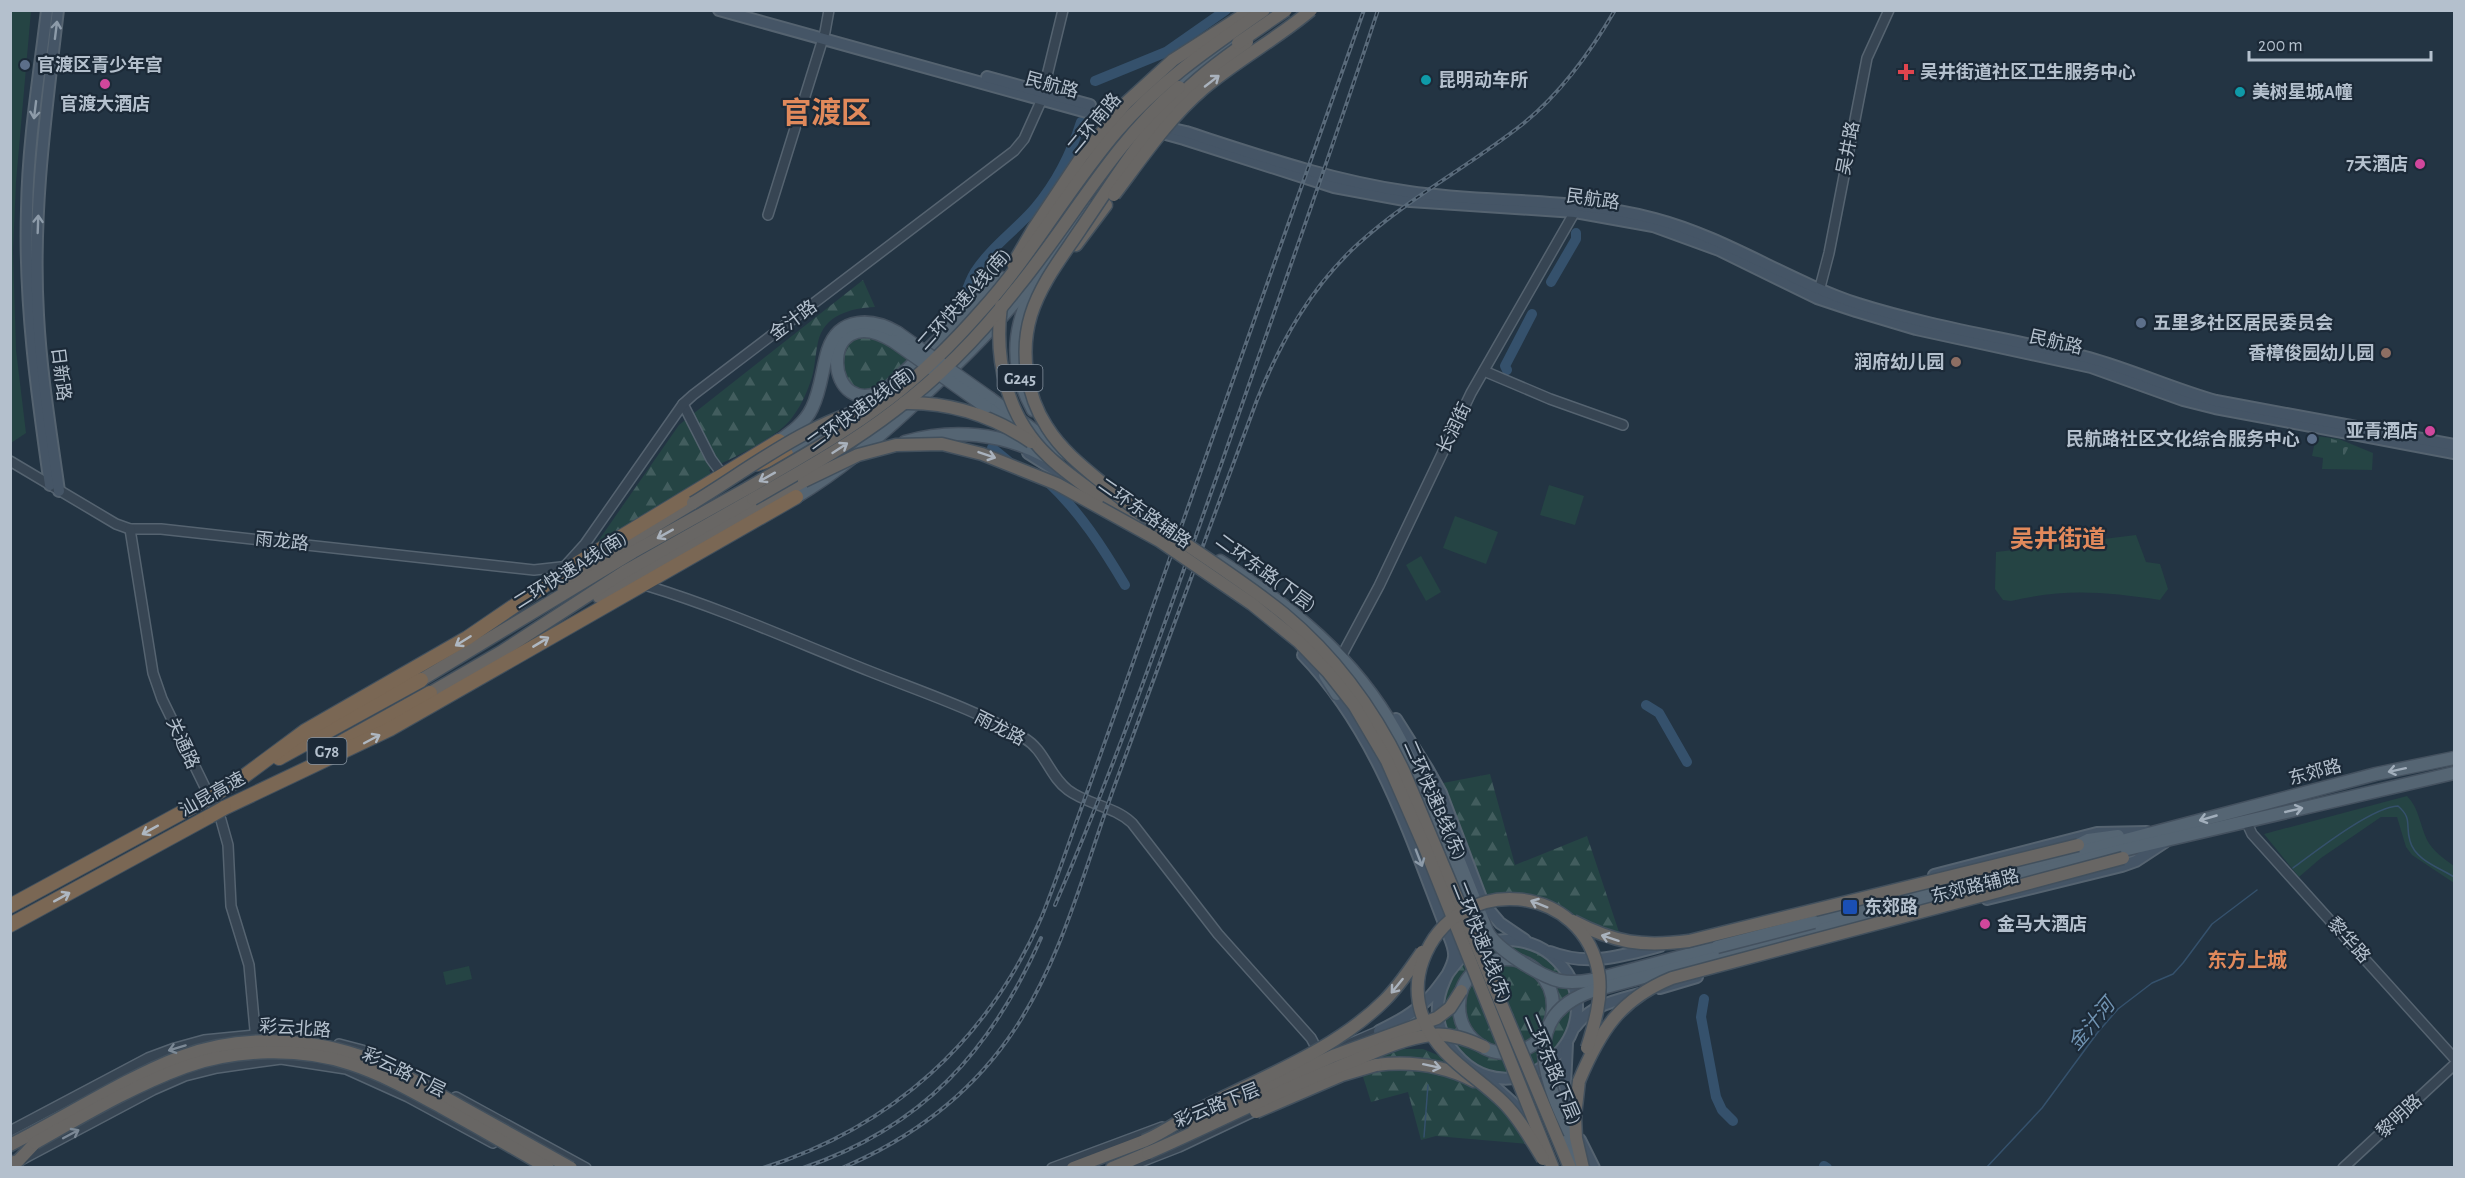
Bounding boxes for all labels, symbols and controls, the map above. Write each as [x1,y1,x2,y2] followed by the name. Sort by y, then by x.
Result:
[51,21,62,40] one-way arrow
[2249,24,2430,62] scale bar
[2258,37,2303,55] text: 200 m
[37,55,163,75] place label: 官渡区青少年宫
[18,58,32,72] marker: 官渡区青少年宫
[1920,62,2136,82] place label: 吴井街道社区卫生服务中心
[1897,63,1915,81] marker: 吴井街道社区卫生服务中心
[1023,68,1081,102] street label: 民航路
[1438,70,1528,90] place label: 昆明动车所
[1419,73,1433,87] marker: 昆明动车所
[1204,75,1220,88] one-way arrow
[98,77,112,91] marker: 官渡大酒店
[2252,82,2353,102] place label: 美树星城A幢
[2233,85,2247,99] marker: 美树星城A幢
[1063,89,1125,157] street label: 二环南路
[60,94,150,114] place label: 官渡大酒店
[781,97,871,129] district label: 官渡区
[29,100,40,120] one-way arrow
[1833,120,1863,176] street label: 吴井路
[2346,154,2408,174] place label: 7天酒店
[2413,157,2427,171] marker: 7天酒店
[1565,185,1621,213] street label: 民航路
[32,214,43,234] one-way arrow
[913,244,1015,354] street label: 二环快速A线(南)
[765,296,821,344] street label: 金汁路
[2153,313,2333,333] place label: 五里多社区居民委员会
[2134,316,2148,330] marker: 五里多社区居民委员会
[2027,326,2085,358] street label: 民航路
[2248,343,2374,363] place label: 香樟俊园幼儿园
[48,346,74,402] street label: 日新路
[2379,346,2393,360] marker: 香樟俊园幼儿园
[1854,352,1944,372] place label: 润府幼儿园
[1949,355,1963,369] marker: 润府幼儿园
[803,362,919,454] street label: 二环快速B线(南)
[998,365,1042,391] road number: G245
[1433,399,1475,457] street label: 长润街
[2346,421,2418,441] place label: 亚青酒店
[2423,424,2437,438] marker: 亚青酒店
[2066,429,2300,449] place label: 民航路社区文化综合服务中心
[2305,432,2319,446] marker: 民航路社区文化综合服务中心
[831,442,848,454] one-way arrow
[977,451,996,462] one-way arrow
[759,472,777,483] one-way arrow
[1095,474,1195,552] street label: 二环东路辅路
[2010,526,2106,552] district label: 吴井街道
[510,527,630,613] street label: 二环快速A线(南)
[254,528,310,554] street label: 雨龙路
[657,528,674,540] one-way arrow
[1212,530,1320,616] street label: 二环东路(下层)
[455,635,472,647] one-way arrow
[532,635,549,647] one-way arrow
[971,707,1029,749] street label: 雨龙路
[163,714,203,772] street label: 关通路
[363,733,380,745] one-way arrow
[1400,737,1470,863] street label: 二环快速B线(东)
[308,738,346,764] road number: G78
[2286,755,2344,789] street label: 东郊路
[2388,765,2407,776] one-way arrow
[176,768,248,820] street label: 汕昆高速
[2284,804,2303,815] one-way arrow
[2199,813,2218,824] one-way arrow
[141,825,159,836] one-way arrow
[1414,849,1425,867] one-way arrow
[1929,865,2021,907] street label: 东郊路辅路
[1449,878,1515,1006] street label: 二环快速A线(东)
[53,891,70,903] one-way arrow
[1864,897,1918,917] place label: 东郊路
[1530,898,1548,909] one-way arrow
[1841,898,1859,916] marker: 东郊路
[2324,913,2374,967] street label: 黎华路
[1997,914,2087,934] place label: 金马大酒店
[1978,917,1992,931] marker: 金马大酒店
[1601,932,1620,943] one-way arrow
[2207,949,2287,971] district label: 东方上城
[1390,978,1403,994] one-way arrow
[2064,992,2121,1054] water label: 金汁河
[1521,1010,1585,1128] street label: 二环东路(下层)
[258,1016,332,1040] street label: 彩云北路
[168,1043,187,1054] one-way arrow
[359,1043,449,1101] street label: 彩云路下层
[1422,1061,1441,1072] one-way arrow
[1172,1079,1262,1131] street label: 彩云路下层
[2372,1090,2426,1142] street label: 黎明路
[61,1128,79,1139] one-way arrow

